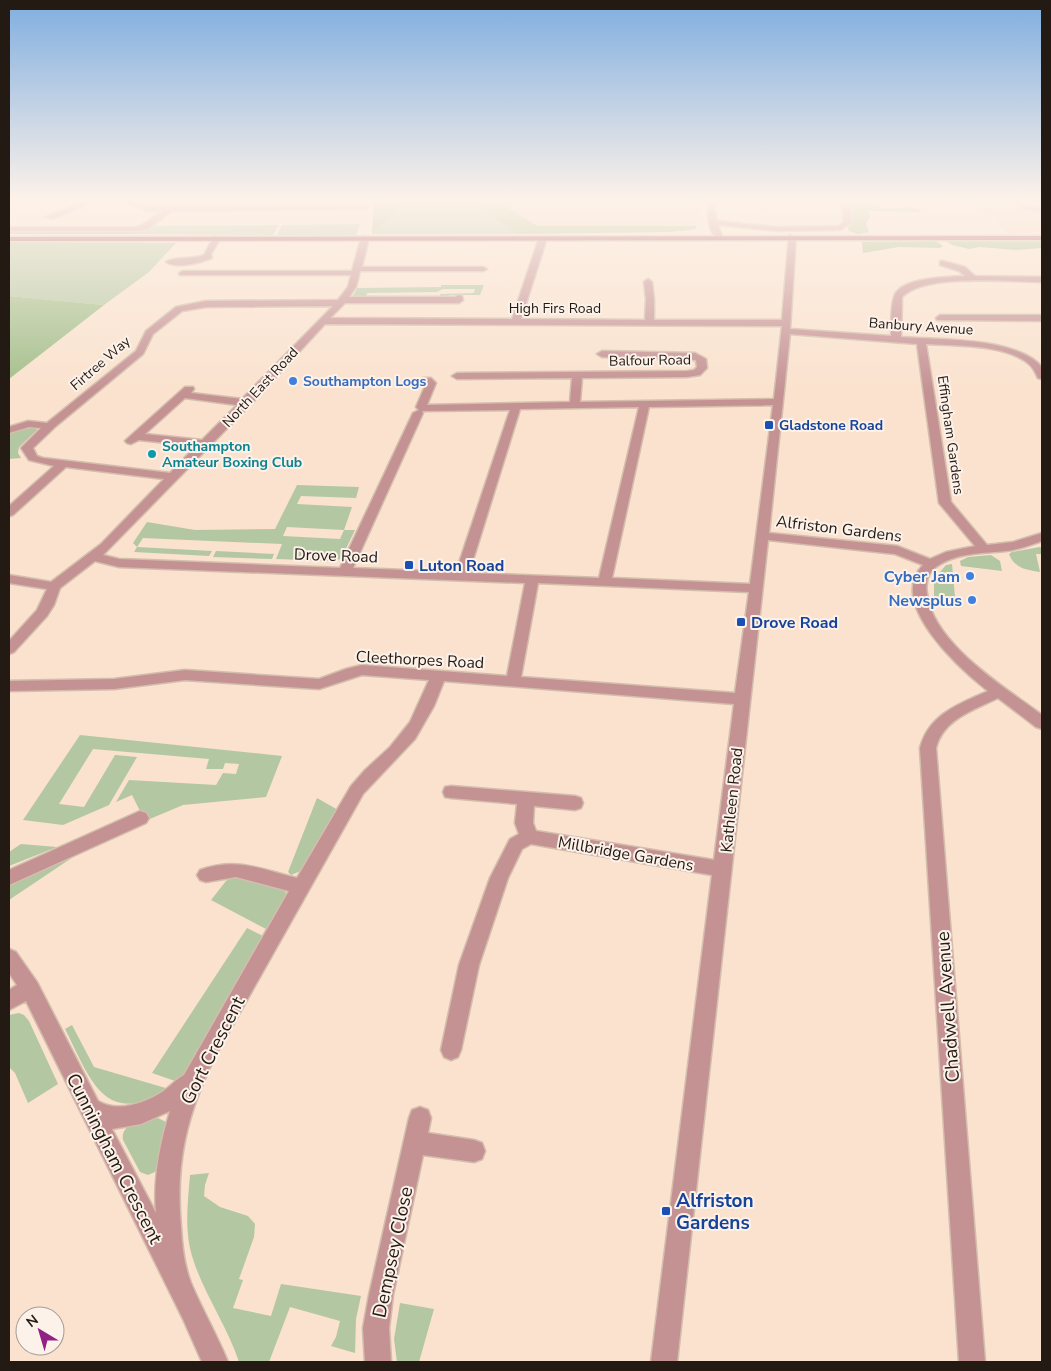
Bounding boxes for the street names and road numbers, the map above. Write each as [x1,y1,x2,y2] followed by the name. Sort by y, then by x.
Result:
[509,299,601,318] street label: High Firs Road
[868,313,974,340] street label: Banbury Avenue
[66,331,135,395] street label: Firtree Way
[218,343,303,432] street label: North East Road
[609,350,691,371] street label: Balfour Road
[933,374,968,496] street label: Effingham Gardens
[775,510,903,548] street label: Alfriston Gardens
[293,544,378,568] street label: Drove Road
[355,646,485,674] street label: Cleethorpes Road
[716,747,748,854] street label: Kathleen Road
[556,831,695,877] street label: Millbridge Gardens
[930,930,966,1083] street label: Chadwell Avenue
[175,992,251,1109] street label: Gort Crescent
[60,1069,169,1248] street label: Cunningham Crescent
[366,1184,420,1320] street label: Dempsey Close

